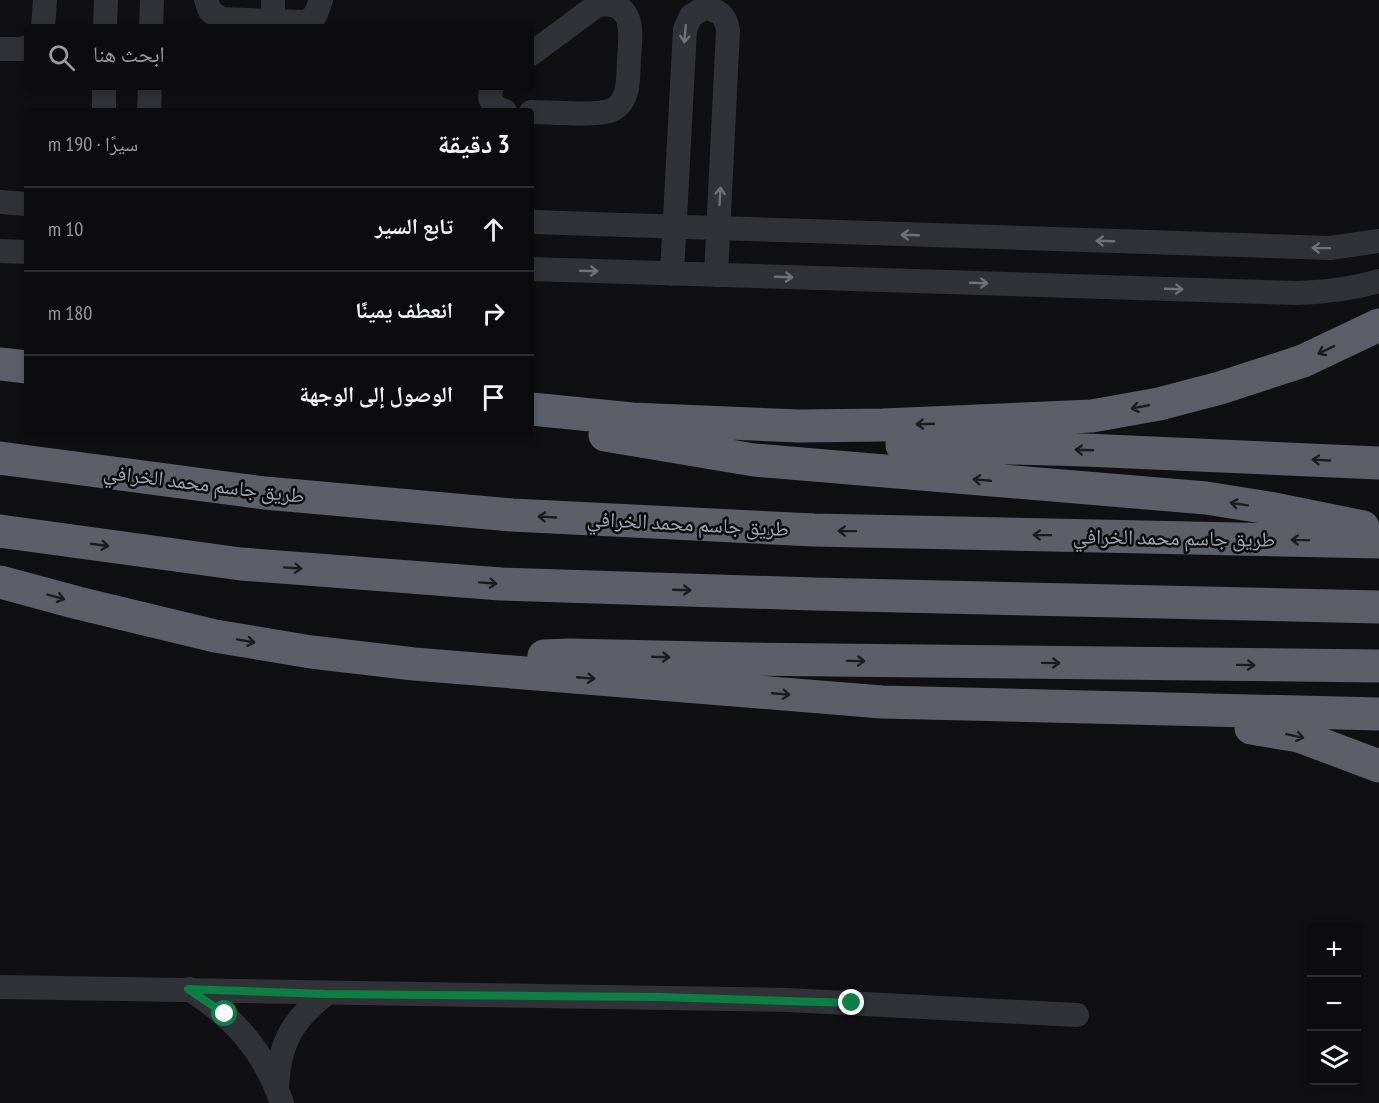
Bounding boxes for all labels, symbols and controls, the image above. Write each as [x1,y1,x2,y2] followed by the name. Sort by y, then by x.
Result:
[680,23,691,43] one-way arrow
[24,24,534,90] search box
[93,40,165,68] text: ابحث هنا
[45,41,78,74] icon: search
[438,127,510,160] text: 3 دقيقة
[48,131,138,157] text: سيرًا · 190 m
[715,186,726,206] one-way arrow
[375,212,453,240] text: تابع السير
[477,213,510,246] icon: ahead
[48,216,83,242] text: 10 m
[901,229,921,240] one-way arrow
[1096,235,1116,247] one-way arrow
[1312,242,1332,254] one-way arrow
[579,265,599,276] one-way arrow
[774,272,794,283] one-way arrow
[969,278,989,289] one-way arrow
[1164,284,1184,295] one-way arrow
[355,296,453,324] text: انعطف يمينًا
[477,297,510,330] icon: right
[48,300,92,326] text: 180 m
[1318,345,1336,357] one-way arrow
[299,380,453,408] text: الوصول إلى الوجهة
[477,381,510,414] icon: arrive
[1131,402,1151,413] one-way arrow
[916,418,936,429] one-way arrow
[1074,444,1094,455] one-way arrow
[1311,455,1331,466] one-way arrow
[102,458,306,513] street label: طريق جاسم محمد الخرافي
[973,474,993,485] one-way arrow
[1230,498,1250,509] one-way arrow
[586,505,790,546] street label: طريق جاسم محمد الخرافي
[537,511,557,522] one-way arrow
[1073,522,1275,556] street label: طريق جاسم محمد الخرافي
[837,525,857,537] one-way arrow
[1032,529,1052,541] one-way arrow
[1290,535,1310,546] one-way arrow
[89,539,109,550] one-way arrow
[283,563,303,574] one-way arrow
[477,578,497,589] one-way arrow
[672,584,692,595] one-way arrow
[47,592,66,603] one-way arrow
[236,636,256,647] one-way arrow
[651,651,671,663] one-way arrow
[845,655,865,666] one-way arrow
[1040,657,1060,669] one-way arrow
[1235,659,1255,671] one-way arrow
[576,673,596,684] one-way arrow
[770,689,790,700] one-way arrow
[1284,731,1304,742] one-way arrow
[1307,923,1361,1085] map controls
[1307,923,1361,977] button: +
[1307,977,1361,1031] button: −
[838,989,864,1015] route end
[211,1000,237,1026] route start
[1307,1031,1361,1085] button: layers

